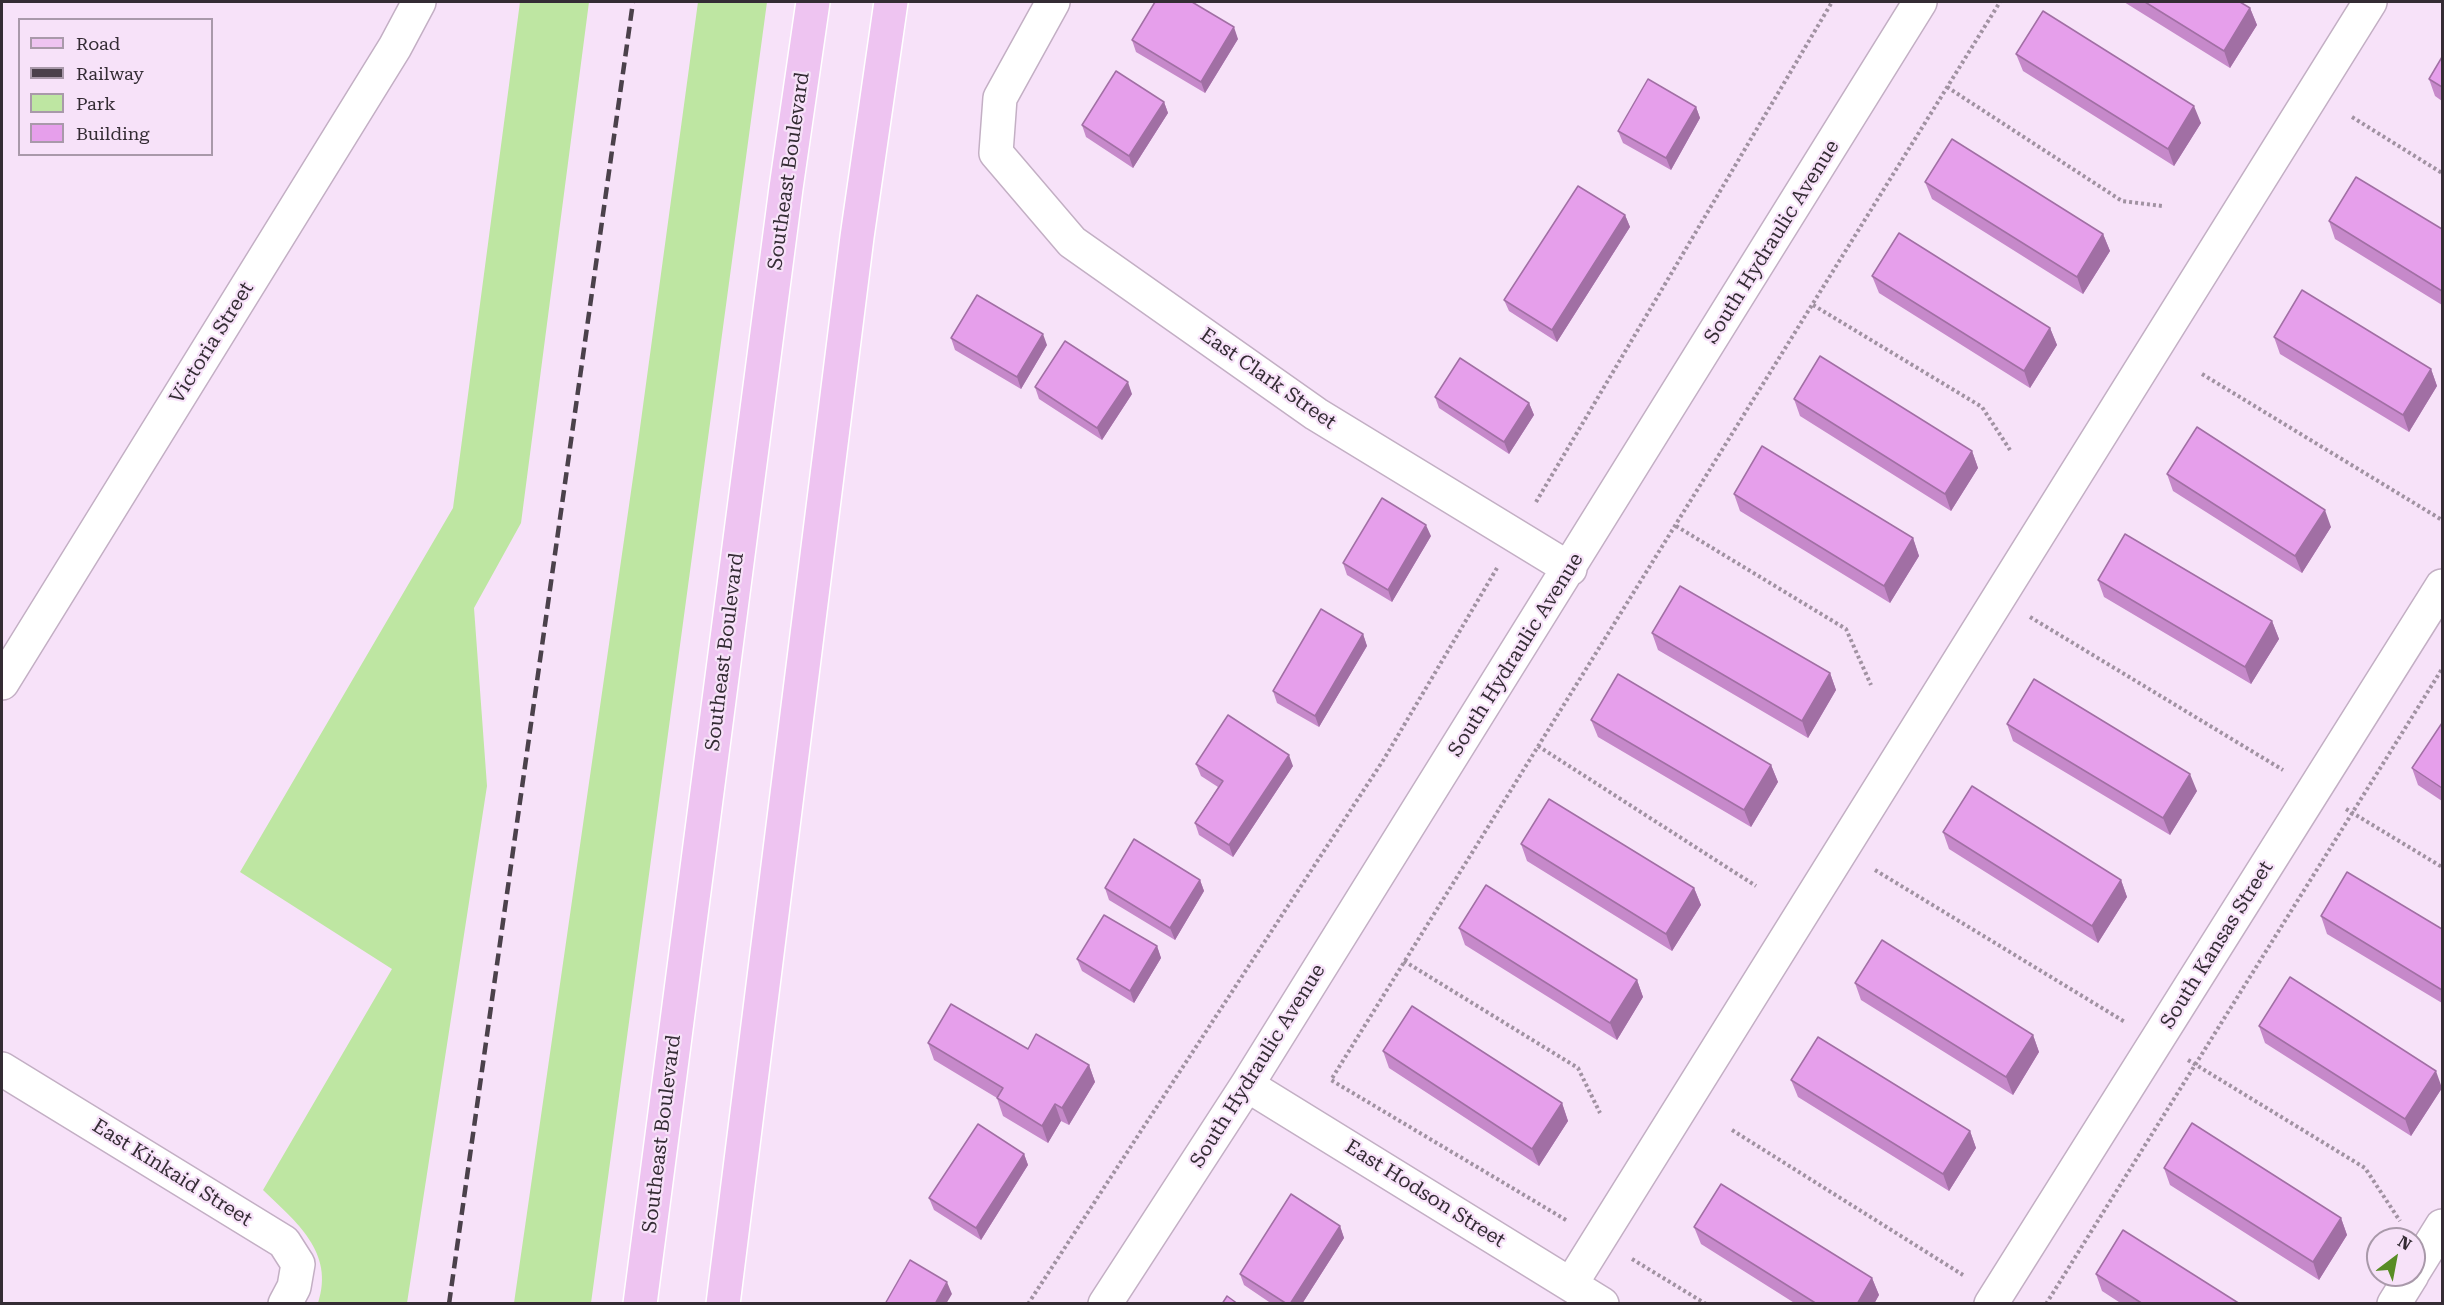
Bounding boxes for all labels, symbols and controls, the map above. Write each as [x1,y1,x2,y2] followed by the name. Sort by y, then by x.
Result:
[18,18,213,156] legend
[76,33,120,54] text: Road
[76,63,144,84] text: Railway
[763,70,815,272] street label: Southeast Boulevard
[76,93,116,114] text: Park
[76,123,150,144] text: Building
[1699,136,1845,348] street label: South Hydraulic Avenue
[165,278,259,408] street label: Victoria Street
[1195,323,1341,435] street label: East Clark Street
[1443,549,1589,761] street label: South Hydraulic Avenue
[701,551,749,753] street label: Southeast Boulevard
[2156,857,2278,1033] street label: South Kansas Street
[1185,960,1331,1172] street label: South Hydraulic Avenue
[638,1033,686,1235] street label: Southeast Boulevard
[88,1114,256,1232] street label: East Kinkaid Street
[1340,1135,1510,1253] street label: East Hodson Street
[2366,1227,2426,1287] north arrow
[2394,1232,2415,1254] text: N

